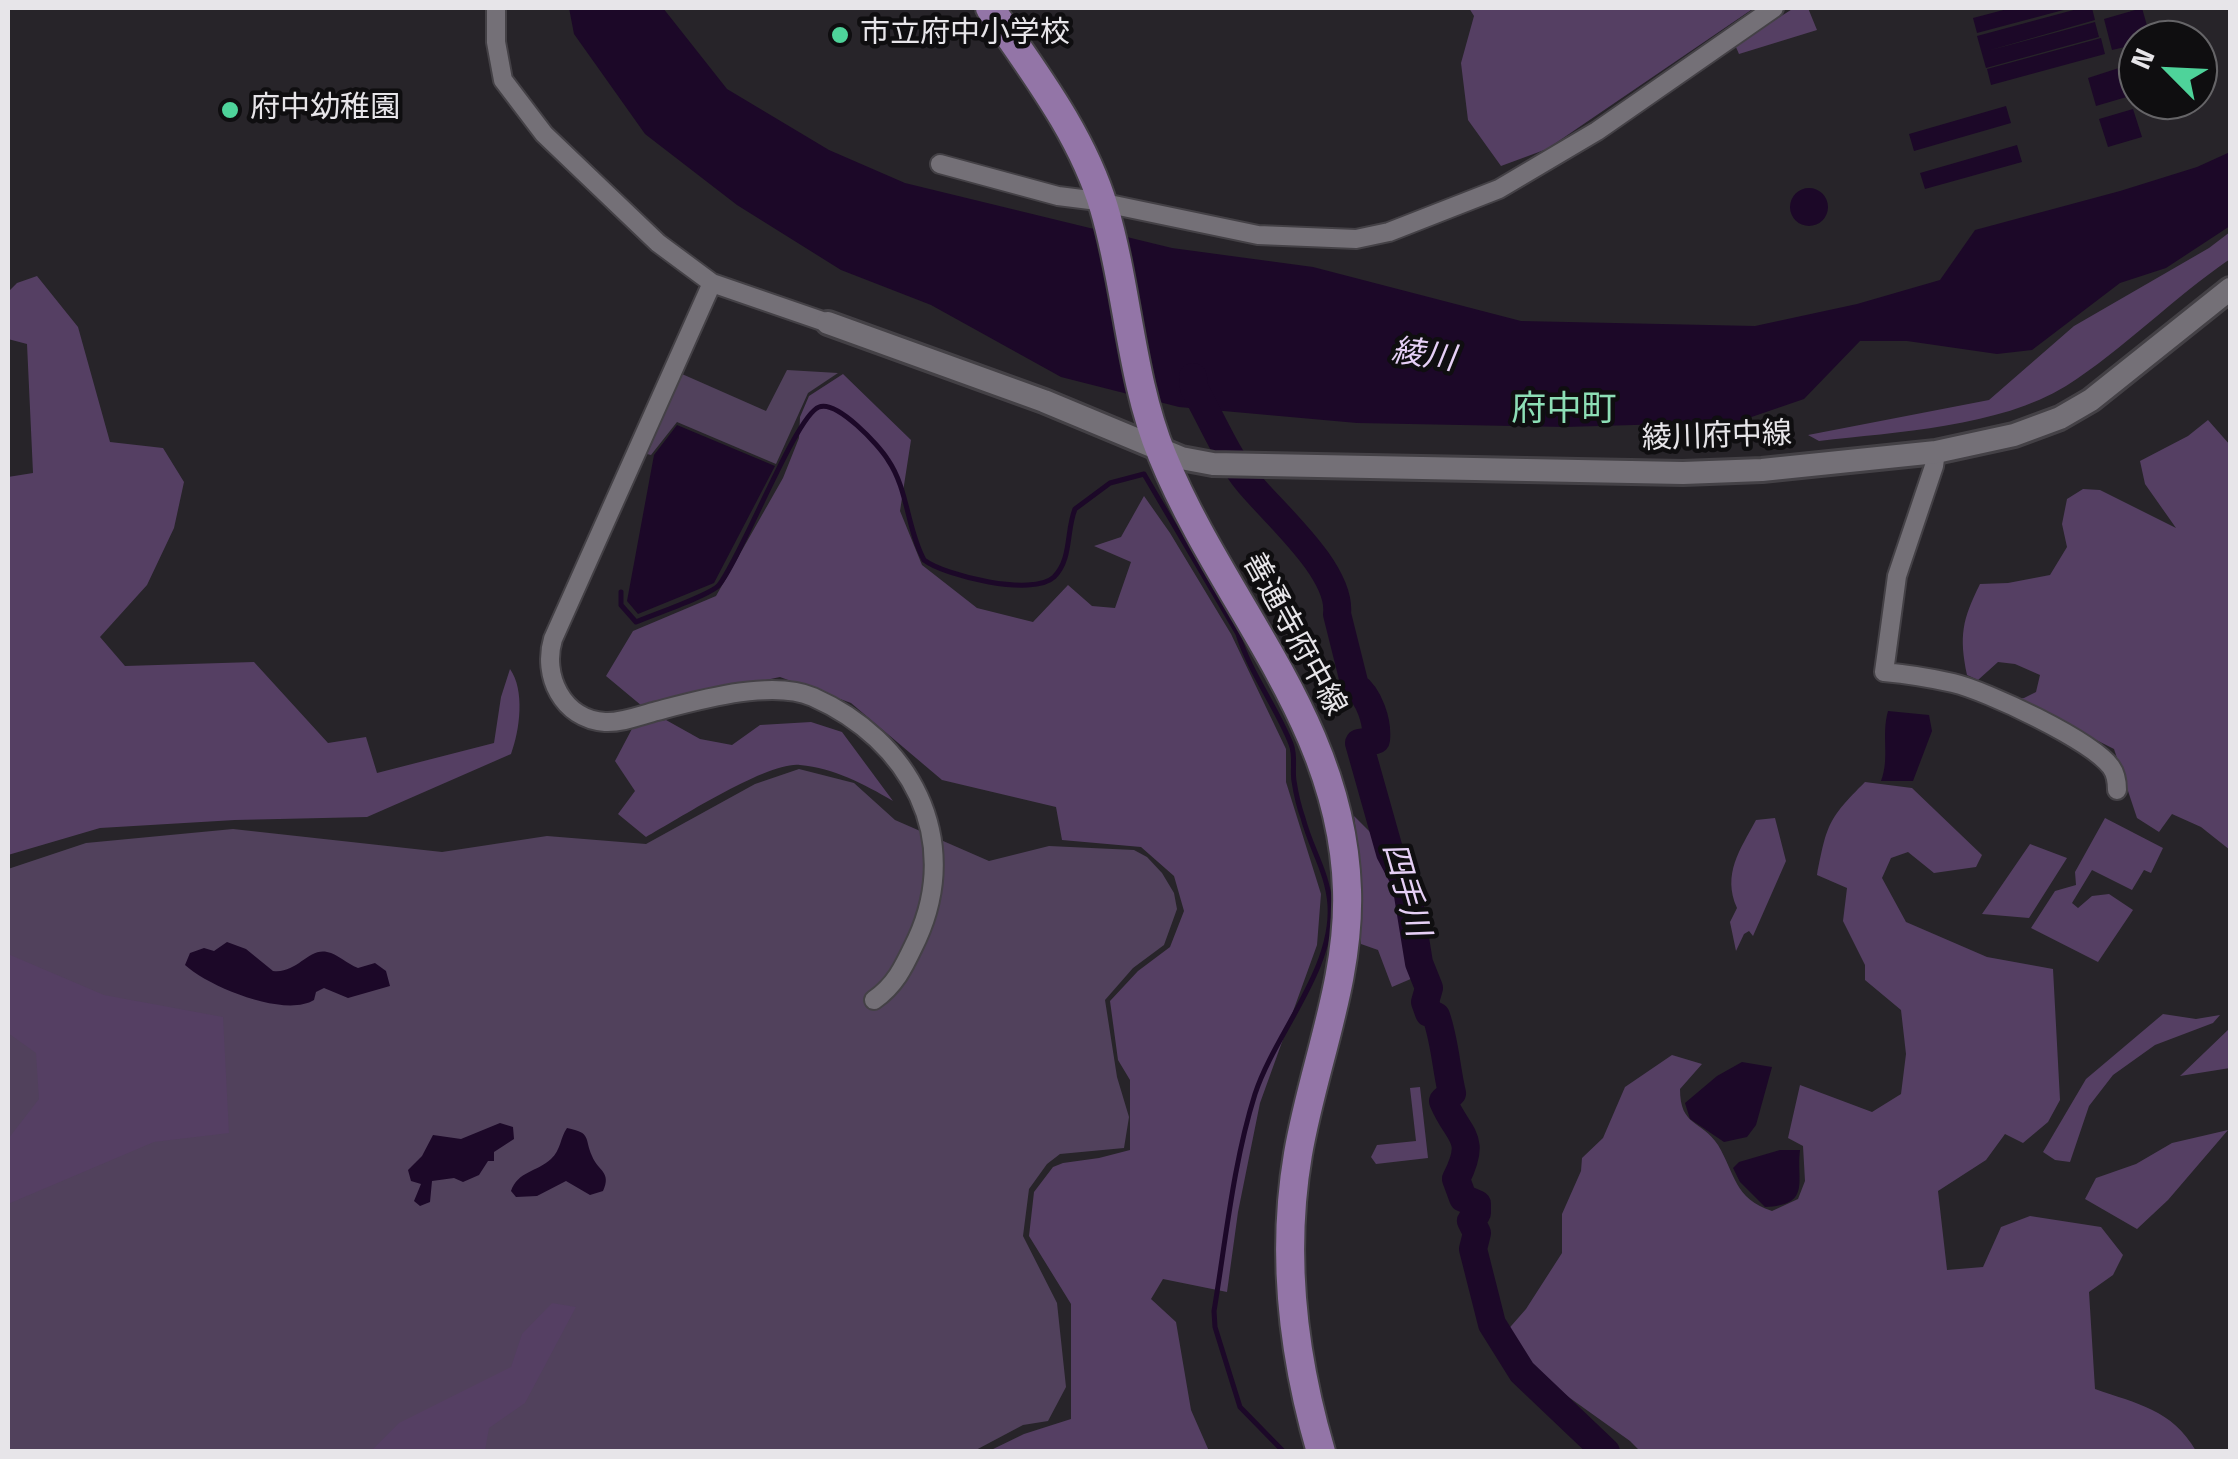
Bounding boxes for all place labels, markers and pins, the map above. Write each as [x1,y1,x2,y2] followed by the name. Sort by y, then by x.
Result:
[860,17,1070,53] place label: 市立府中小学校
[829,24,851,46] marker: 市立府中小学校
[250,92,400,128] place label: 府中幼稚園
[219,99,241,121] marker: 府中幼稚園

